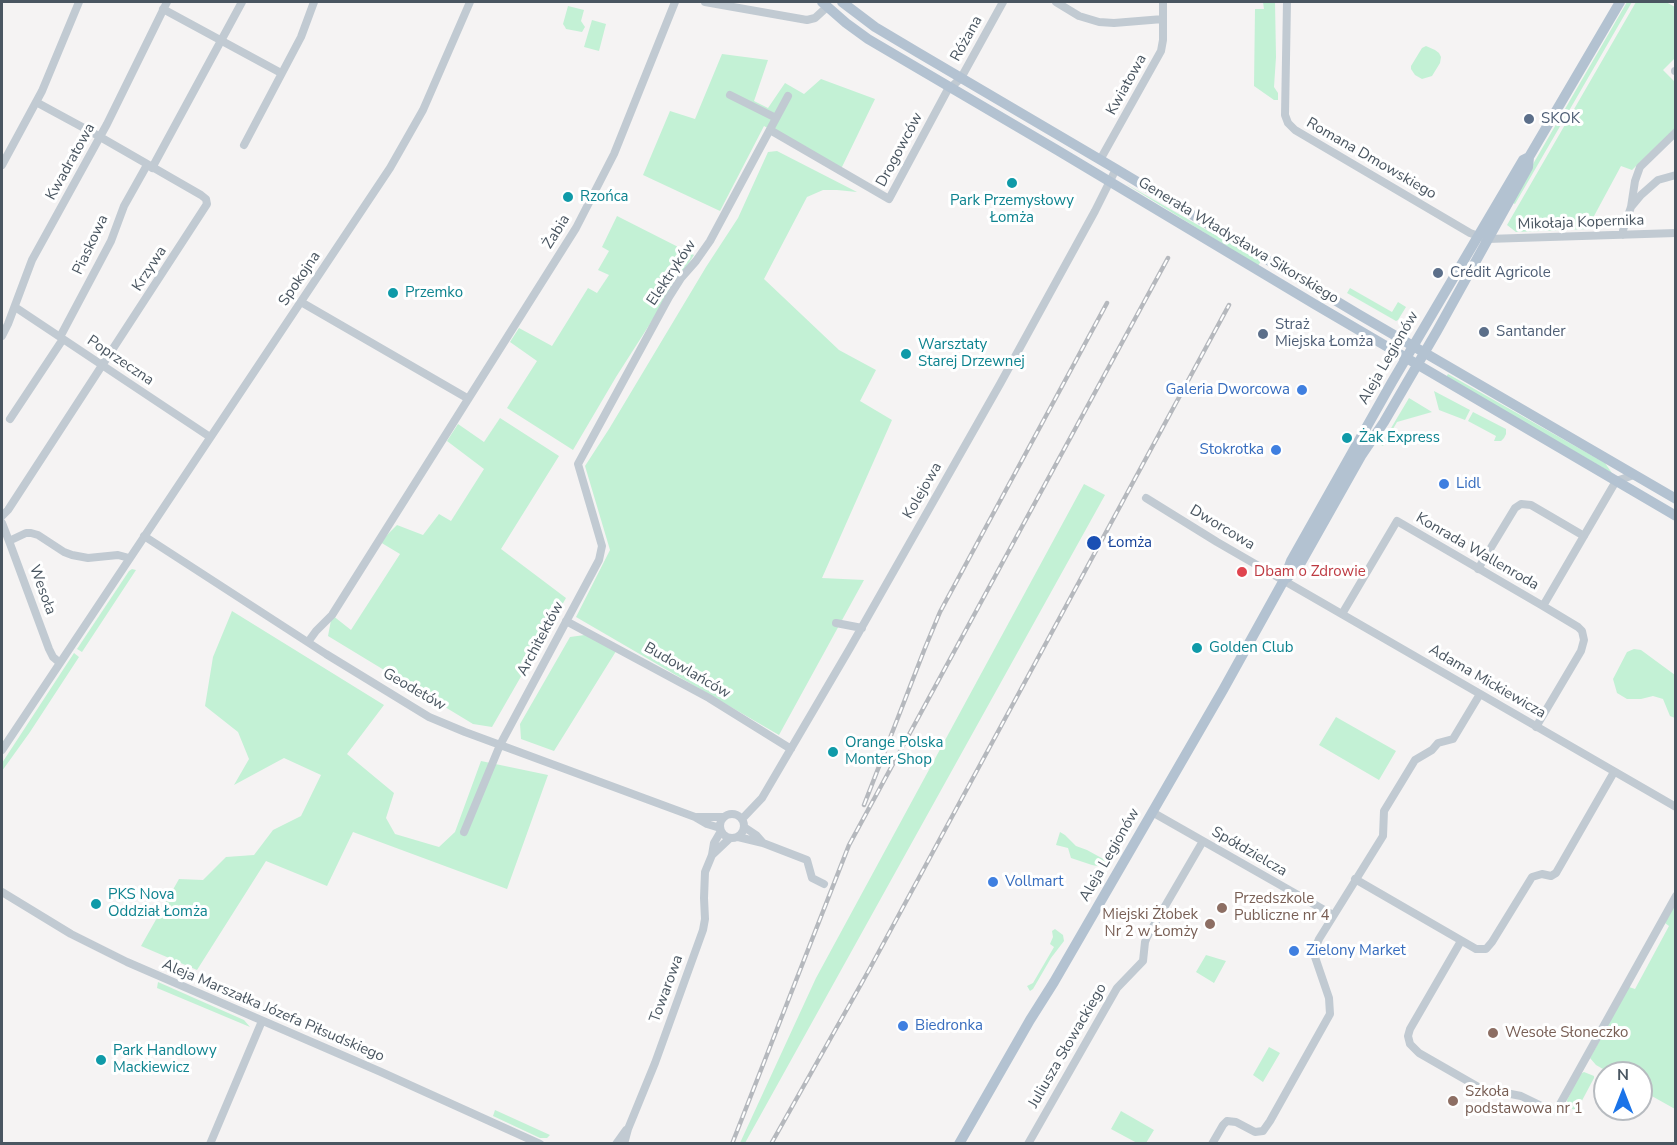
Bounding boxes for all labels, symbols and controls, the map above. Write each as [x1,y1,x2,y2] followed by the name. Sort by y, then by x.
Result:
[947,13,987,65] street label: Różana
[1103,51,1151,119] street label: Kwiatowa
[873,110,927,190] street label: Drogowców
[1541,110,1580,128] place label: SKOK
[1522,112,1536,126] marker: SKOK
[1303,114,1439,204] street label: Romana Dmowskiego
[42,120,100,204] street label: Kwadratowa
[1134,174,1342,308] street label: Generała Władysława Sikorskiego
[1005,176,1019,190] marker: Park Przemysłowy Łomża
[580,188,628,206] place label: Rzońca
[561,190,575,204] marker: Rzońca
[950,192,1074,227] place label: Park Przemysłowy Łomża
[69,212,113,278] street label: Piaskowa
[540,212,574,252] street label: Żabia
[1517,212,1645,234] street label: Mikołaja Kopernika
[643,237,701,309] street label: Elektryków
[129,243,171,295] street label: Krzywa
[275,248,325,310] street label: Spokojna
[1450,264,1551,282] place label: Crédit Agricole
[1431,266,1445,280] marker: Crédit Agricole
[405,284,463,302] place label: Przemko
[386,286,400,300] marker: Przemko
[1355,308,1423,408] street label: Aleja Legionów
[1275,316,1373,351] place label: Straż Miejska Łomża
[1496,323,1566,341] place label: Santander
[1477,325,1491,339] marker: Santander
[1256,327,1270,341] marker: Straż Miejska Łomża
[83,332,157,390] street label: Poprzeczna
[918,336,1025,371] place label: Warsztaty Starej Drzewnej
[899,347,913,361] marker: Warsztaty Starej Drzewnej
[1165,381,1290,399] place label: Galeria Dworcowa
[1295,383,1309,397] marker: Galeria Dworcowa
[1359,429,1440,447] place label: Żak Express
[1340,431,1354,445] marker: Żak Express
[1200,441,1264,459] place label: Stokrotka
[1269,443,1283,457] marker: Stokrotka
[900,460,946,522] street label: Kolejowa
[1456,475,1481,493] place label: Lidl
[1437,477,1451,491] marker: Lidl
[1186,502,1258,554] street label: Dworcowa
[1412,509,1542,595] street label: Konrada Wallenroda
[1085,534,1103,552] marker: Łomża
[1108,534,1152,552] place label: Łomża
[25,563,59,617] street label: Wesoła
[1254,563,1366,581] place label: Dbam o Zdrowie
[1235,565,1249,579] marker: Dbam o Zdrowie
[514,599,568,679] street label: Architektów
[641,639,733,703] street label: Budowlańców
[1209,639,1293,657] place label: Golden Club
[1190,641,1204,655] marker: Golden Club
[1425,641,1549,723] street label: Adama Mickiewicza
[379,665,449,715] street label: Geodetów
[845,734,943,769] place label: Orange Polska Monter Shop
[826,745,840,759] marker: Orange Polska Monter Shop
[1076,805,1144,905] street label: Aleja Legionów
[1208,823,1290,881] street label: Spółdzielcza
[1005,873,1063,891] place label: Vollmart
[986,875,1000,889] marker: Vollmart
[108,886,208,921] place label: PKS Nova Oddział Łomża
[1234,890,1329,925] place label: Przedszkole Publiczne nr 4
[89,897,103,911] marker: PKS Nova Oddział Łomża
[1215,901,1229,915] marker: Przedszkole Publiczne nr 4
[1102,906,1198,941] place label: Miejski Żłobek Nr 2 w Łomży
[1203,917,1217,931] marker: Miejski Żłobek Nr 2 w Łomży
[1306,942,1406,960] place label: Zielony Market
[1287,944,1301,958] marker: Zielony Market
[646,953,688,1025] street label: Towarowa
[159,956,387,1066] street label: Aleja Marszałka Józefa Piłsudskiego
[1025,981,1111,1111] street label: Juliusza Słowackiego
[915,1017,983,1035] place label: Biedronka
[896,1019,910,1033] marker: Biedronka
[1505,1024,1628,1042] place label: Wesołe Słoneczko
[1486,1026,1500,1040] marker: Wesołe Słoneczko
[113,1042,217,1077] place label: Park Handlowy Mackiewicz
[94,1053,108,1067] marker: Park Handlowy Mackiewicz
[1593,1061,1653,1121] north arrow
[1617,1064,1629,1086] text: N
[1465,1083,1583,1118] place label: Szkoła podstawowa nr 1
[1446,1094,1460,1108] marker: Szkoła podstawowa nr 1

